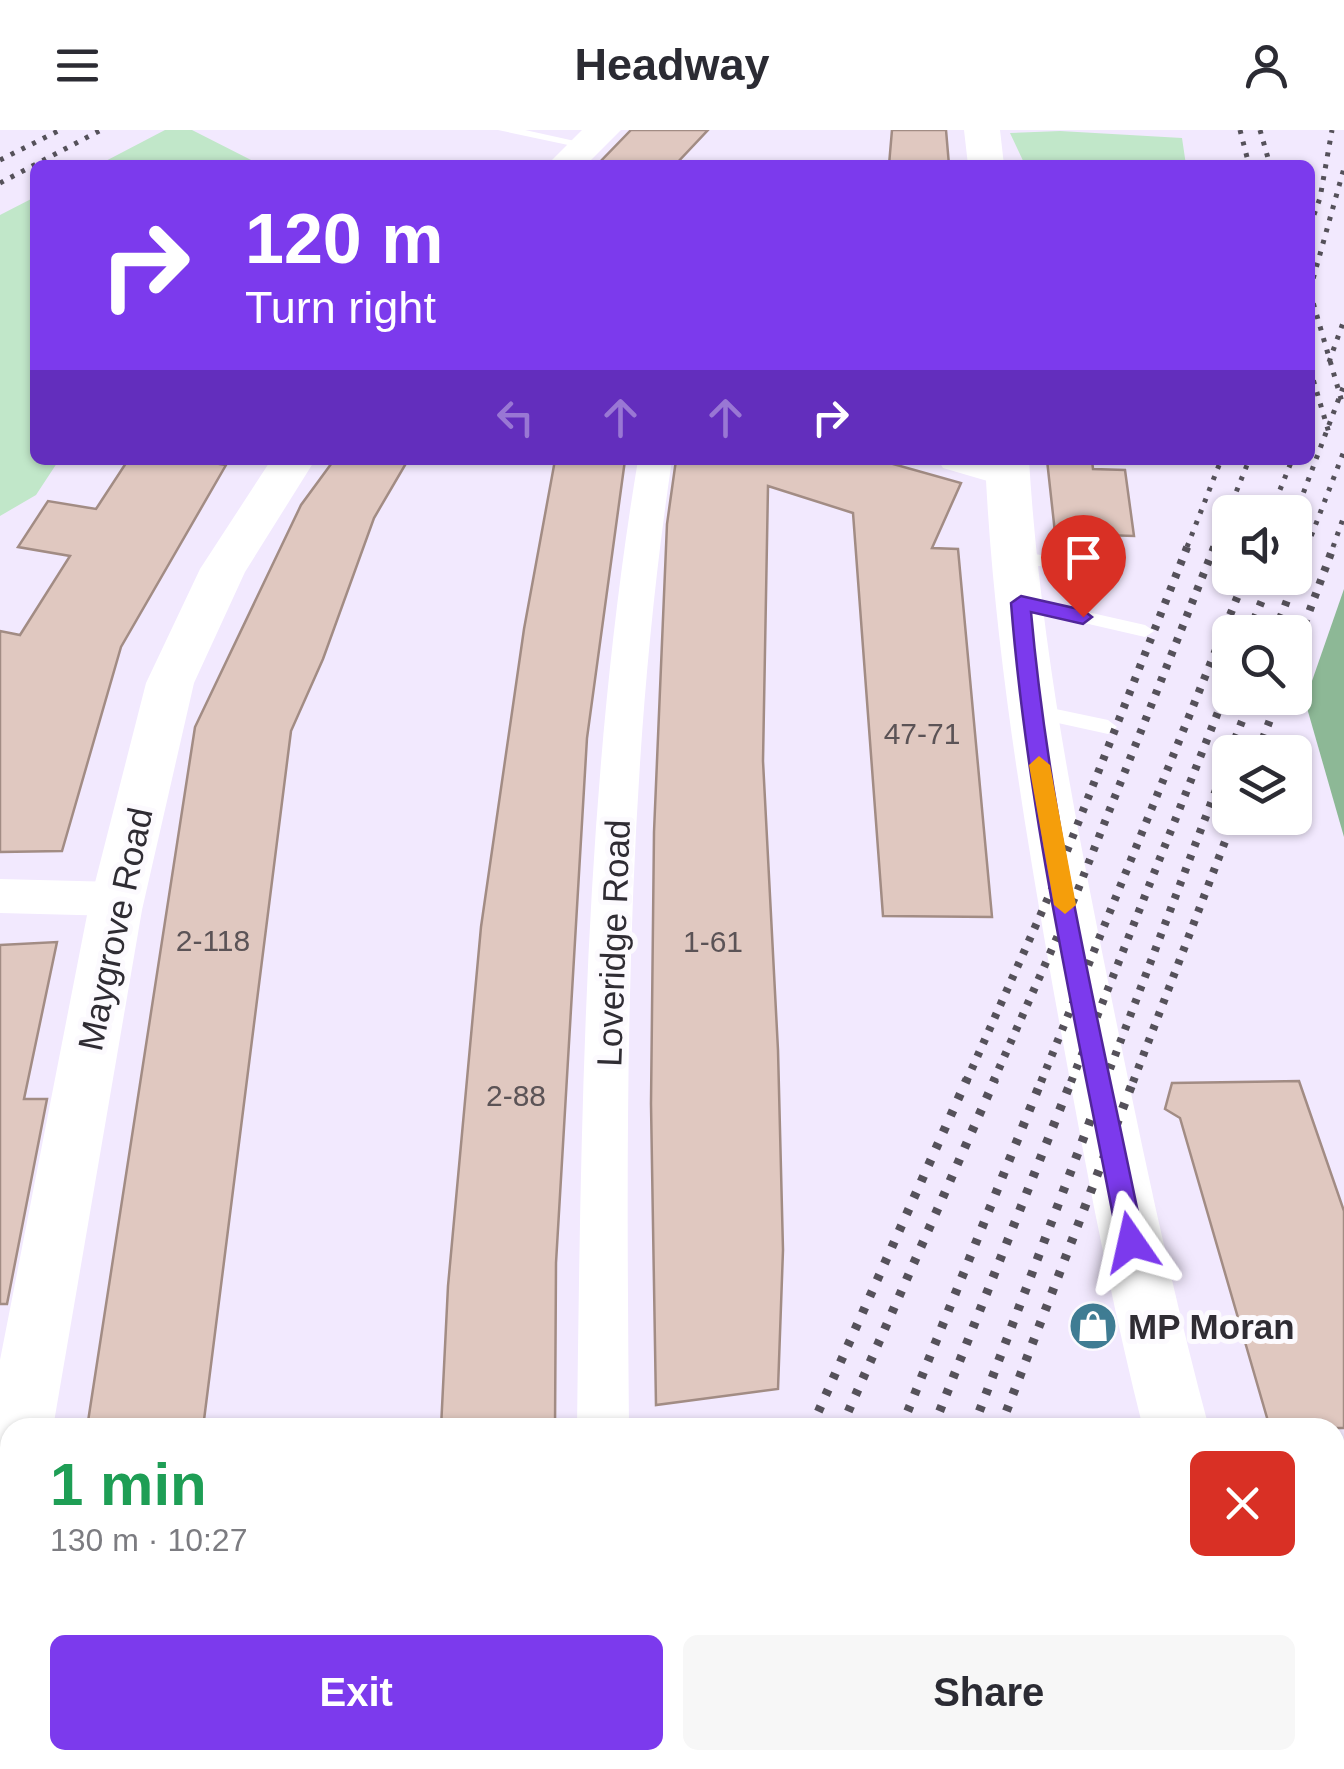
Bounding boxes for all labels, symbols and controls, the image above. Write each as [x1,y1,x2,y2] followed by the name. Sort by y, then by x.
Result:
[50,38,105,93] icon: menu
[1239,38,1294,93] icon: person
[574,39,770,90] text: Headway
[80,200,210,330] icon: right
[245,200,443,278] text: 120 m
[245,282,436,333] text: Turn right
[488,390,543,445] icon: left
[593,390,648,445] icon: ahead
[698,390,753,445] icon: ahead
[803,390,858,445] icon: right
[1212,495,1312,835] map controls
[1212,495,1312,595] button: sound
[1041,515,1126,618] pin
[1056,530,1111,585] icon: arrive
[1212,615,1312,715] button: search
[884,717,960,750] house number: 47-71
[1212,735,1312,835] button: layers
[70,804,160,1054] street label: Maygrove Road
[589,819,637,1067] street label: Loveridge Road
[176,924,250,957] house number: 2-118
[683,925,743,958] house number: 1-61
[486,1079,546,1112] house number: 2-88
[1079,1190,1183,1294] position arrow
[1067,1300,1119,1352] shop icon: MP Moran
[1128,1307,1295,1346] place label: MP Moran
[50,1451,207,1518] text: 1 min
[1190,1451,1295,1556] button: close
[50,1522,247,1558] text: 130 m · 10:27
[50,1635,663,1750] button: Exit
[683,1635,1295,1750] button: Share

